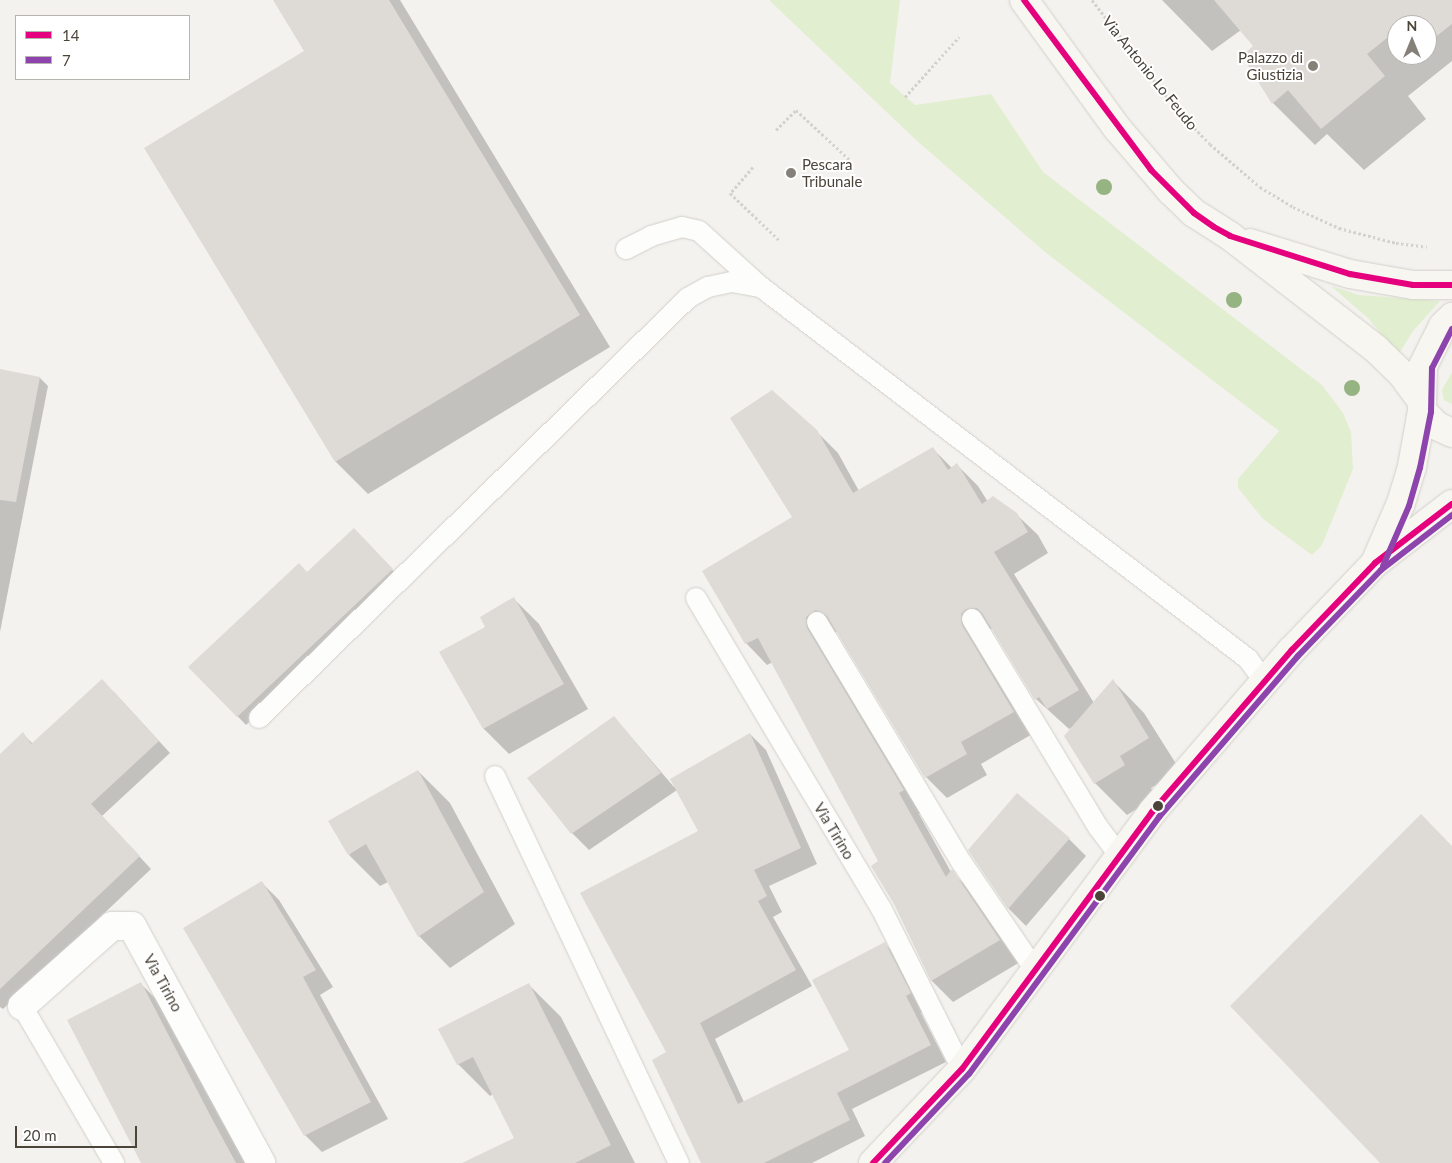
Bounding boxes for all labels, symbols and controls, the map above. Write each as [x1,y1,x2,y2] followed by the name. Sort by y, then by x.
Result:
[1098,12,1202,134] street label: Via Antonio Lo Feudo
[15,15,190,80] legend
[1387,15,1437,65] north arrow
[1407,17,1417,34] text: N
[62,26,79,44] text: 14
[1238,48,1303,83] place label: Palazzo di Giustizia
[62,51,71,69] text: 7
[1307,60,1319,72] marker: Palazzo di Giustizia
[802,155,862,190] place label: Pescara Tribunale
[784,166,798,180] marker: Pescara Tribunale
[810,799,858,863] street label: Via Tirino
[1153,801,1163,811] unlabelled marker
[1095,891,1105,901] unlabelled marker
[140,951,186,1015] street label: Via Tirino
[18,1116,140,1148] scale bar
[23,1126,57,1144] text: 20 m

